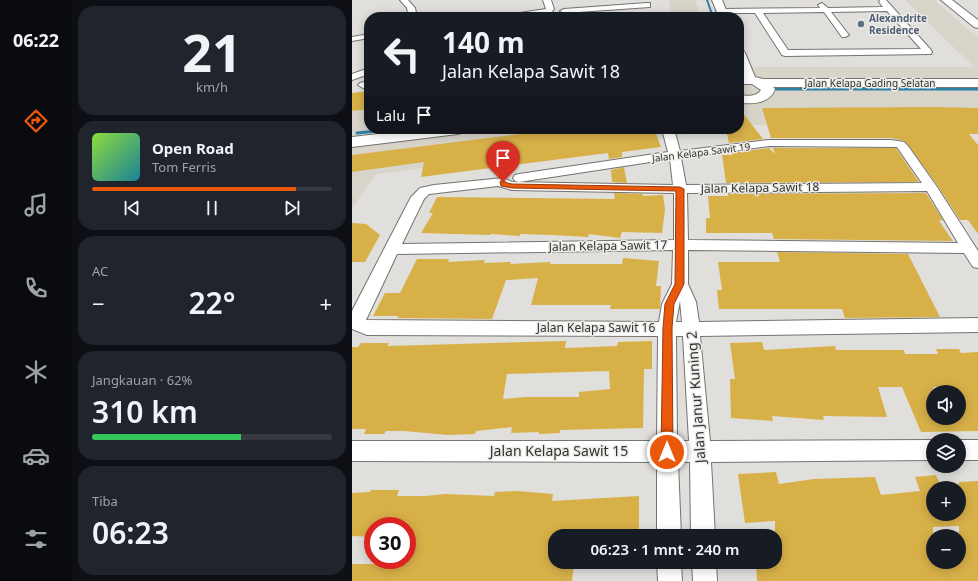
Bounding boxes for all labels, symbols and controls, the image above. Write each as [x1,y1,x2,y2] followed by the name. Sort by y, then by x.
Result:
[869,11,927,37] place label: Alexandrite Residence
[182,16,242,87] text: 21
[856,19,866,29] marker: Alexandrite Residence
[442,23,525,61] text: 140 m
[13,28,59,52] text: 06:22
[376,28,428,80] icon: left
[442,59,620,83] text: Jalan Kelapa Sawit 18
[804,76,935,90] street label: Jalan Kelapa Gading Selatan
[196,78,228,96] text: km/h
[413,104,435,126] icon: arrive
[376,105,405,125] text: Lalu
[22,107,50,135] icon: directions
[152,138,234,158] text: Open Road
[650,139,751,165] street label: Jalan Kelapa Sawit 19
[486,141,520,182] pin
[492,147,514,169] icon: arrive
[152,158,216,176] text: Tom Ferris
[700,178,820,197] street label: Jalan Kelapa Sawit 18
[22,191,50,219] icon: music
[121,197,143,219] icon: previous
[201,197,223,219] icon: pause
[281,197,303,219] icon: next
[548,236,668,255] street label: Jalan Kelapa Sawit 17
[92,262,108,280] text: AC
[22,274,50,302] icon: phone
[188,282,236,323] text: 22°
[92,288,105,318] text: −
[319,288,332,318] text: +
[536,319,655,336] street label: Jalan Kelapa Sawit 16
[681,330,710,466] street label: Jalan Janur Kuning 2
[22,358,50,386] icon: climate
[92,371,192,389] text: Jangkauan · 62%
[926,385,966,569] map controls
[926,385,966,425] button: sound
[92,391,198,432] text: 310 km
[646,431,688,473] position arrow
[926,433,966,473] button: layers
[488,441,628,460] street label: Jalan Kelapa Sawit 15
[22,442,50,470] icon: car
[926,481,966,521] button: +
[92,492,118,510] text: Tiba
[92,512,169,553] text: 06:23
[364,517,416,569] speed limit sign: 30
[22,525,50,553] icon: filters
[926,529,966,569] button: −
[591,539,739,559] text: 06:23 · 1 mnt · 240 m

